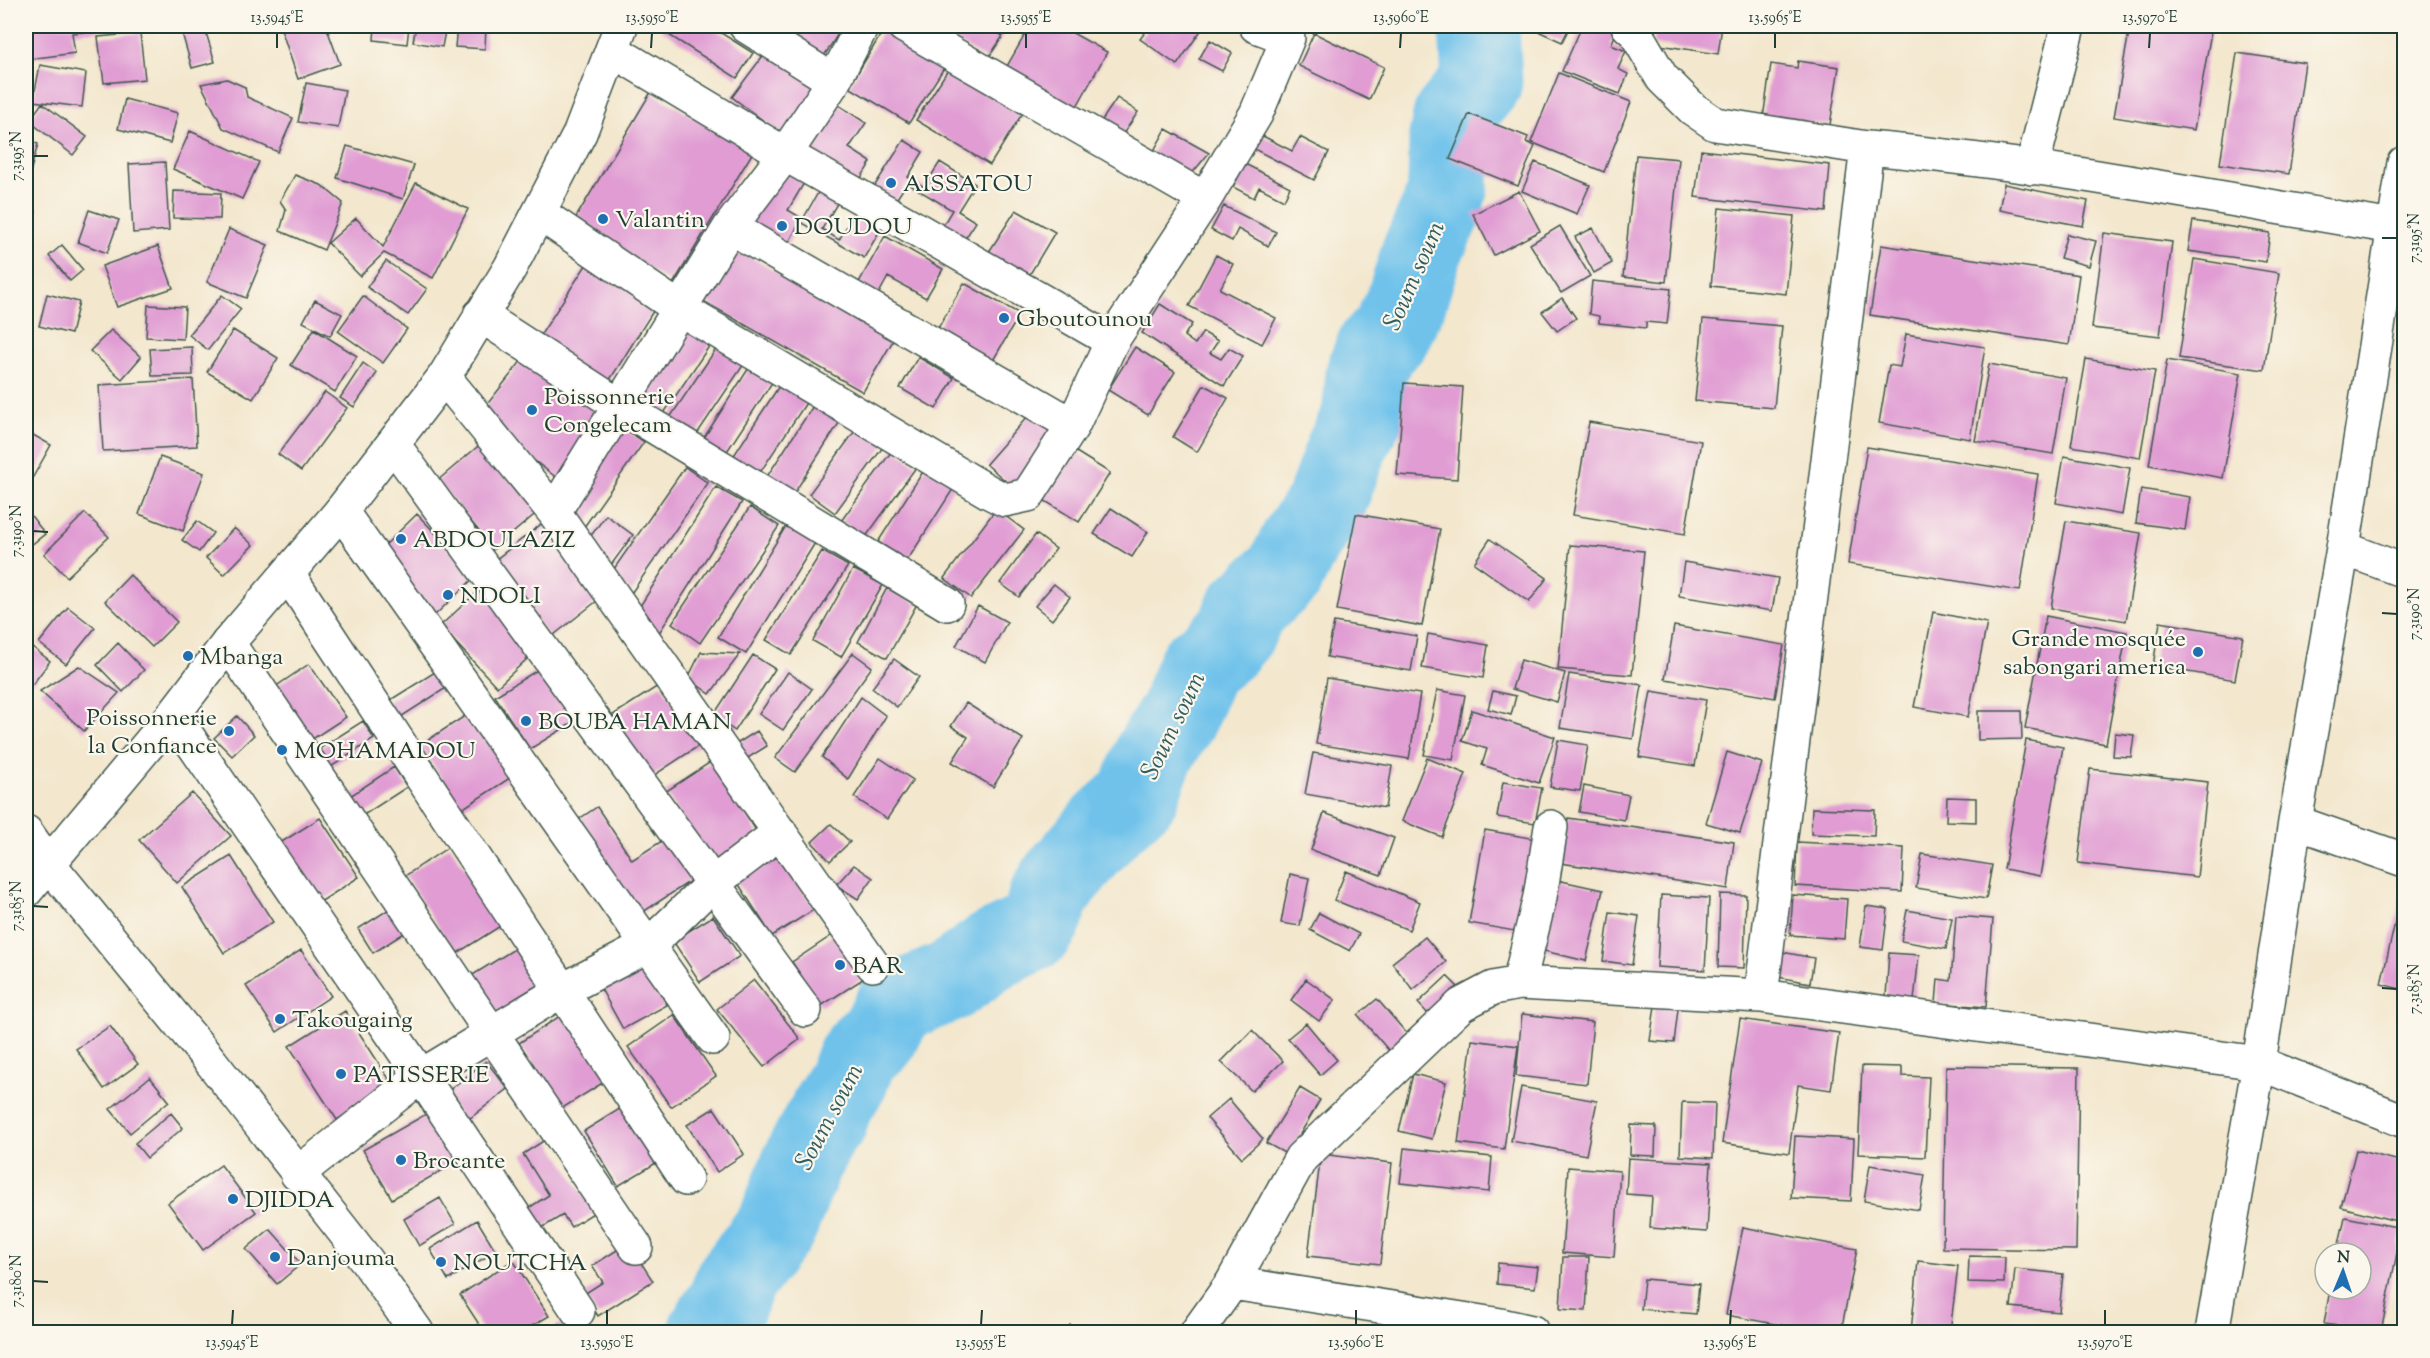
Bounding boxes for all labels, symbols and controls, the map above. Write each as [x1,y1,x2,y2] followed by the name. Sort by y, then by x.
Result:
[251,8,304,29] text: 13.5945°E
[625,8,679,29] text: 13.5950°E
[1001,8,1051,29] text: 13.5955°E
[1373,8,1429,29] text: 13.5960°E
[1749,8,1801,29] text: 13.5965°E
[2122,8,2178,29] text: 13.5970°E
[7,131,28,181] text: 7.3195°N
[903,168,1033,202] place label: AISSATOU
[884,176,898,190] marker: AISSATOU
[615,204,705,238] place label: Valantin
[794,211,913,245] place label: DOUDOU
[596,212,610,226] marker: Valantin
[2405,213,2426,263] text: 7.3195°N
[1375,215,1456,337] water label: Soum soum
[775,219,789,233] marker: DOUDOU
[1016,303,1152,337] place label: Gboutounou
[997,311,1011,325] marker: Gboutounou
[544,381,675,443] place label: Poissonnerie Congelecam
[525,403,539,417] marker: Poissonnerie Congelecam
[7,505,28,557] text: 7.3190°N
[413,524,576,558] place label: ABDOULAZIZ
[394,532,408,546] marker: ABDOULAZIZ
[460,580,541,614] place label: NDOLI
[441,588,455,602] marker: NDOLI
[2405,588,2426,640] text: 7.3190°N
[2003,623,2186,685] place label: Grande mosquée sabongari america
[200,641,283,675] place label: Mbanga
[2191,645,2205,659] marker: Grande mosquée sabongari america
[181,649,195,663] marker: Mbanga
[1132,666,1216,786] water label: Soum soum
[86,702,217,764] place label: Poissonnerie la Confiance
[538,706,731,740] place label: BOUBA HAMAN
[519,714,533,728] marker: BOUBA HAMAN
[222,724,236,738] marker: Poissonnerie la Confiance
[294,735,476,769] place label: MOHAMADOU
[275,743,289,757] marker: MOHAMADOU
[7,881,28,931] text: 7.3185°N
[852,950,904,984] place label: BAR
[833,958,847,972] marker: BAR
[2405,964,2426,1014] text: 7.3185°N
[292,1004,413,1038] place label: Takougaing
[273,1012,287,1026] marker: Takougaing
[787,1057,874,1177] water label: Soum soum
[353,1059,490,1093] place label: PATISSERIE
[334,1067,348,1081] marker: PATISSERIE
[413,1145,506,1179] place label: Brocante
[394,1153,408,1167] marker: Brocante
[245,1184,335,1218] place label: DJIDDA
[226,1192,240,1206] marker: DJIDDA
[2313,1241,2373,1301] north arrow
[287,1242,395,1276] place label: Danjouma
[453,1247,587,1281] place label: NOUTCHA
[2337,1247,2350,1270] text: N
[268,1250,282,1264] marker: Danjouma
[7,1255,28,1307] text: 7.3180°N
[434,1255,448,1269] marker: NOUTCHA
[206,1333,259,1354] text: 13.5945°E
[580,1333,634,1354] text: 13.5950°E
[956,1333,1006,1354] text: 13.5955°E
[1328,1333,1384,1354] text: 13.5960°E
[1704,1333,1756,1354] text: 13.5965°E
[2077,1333,2133,1354] text: 13.5970°E

